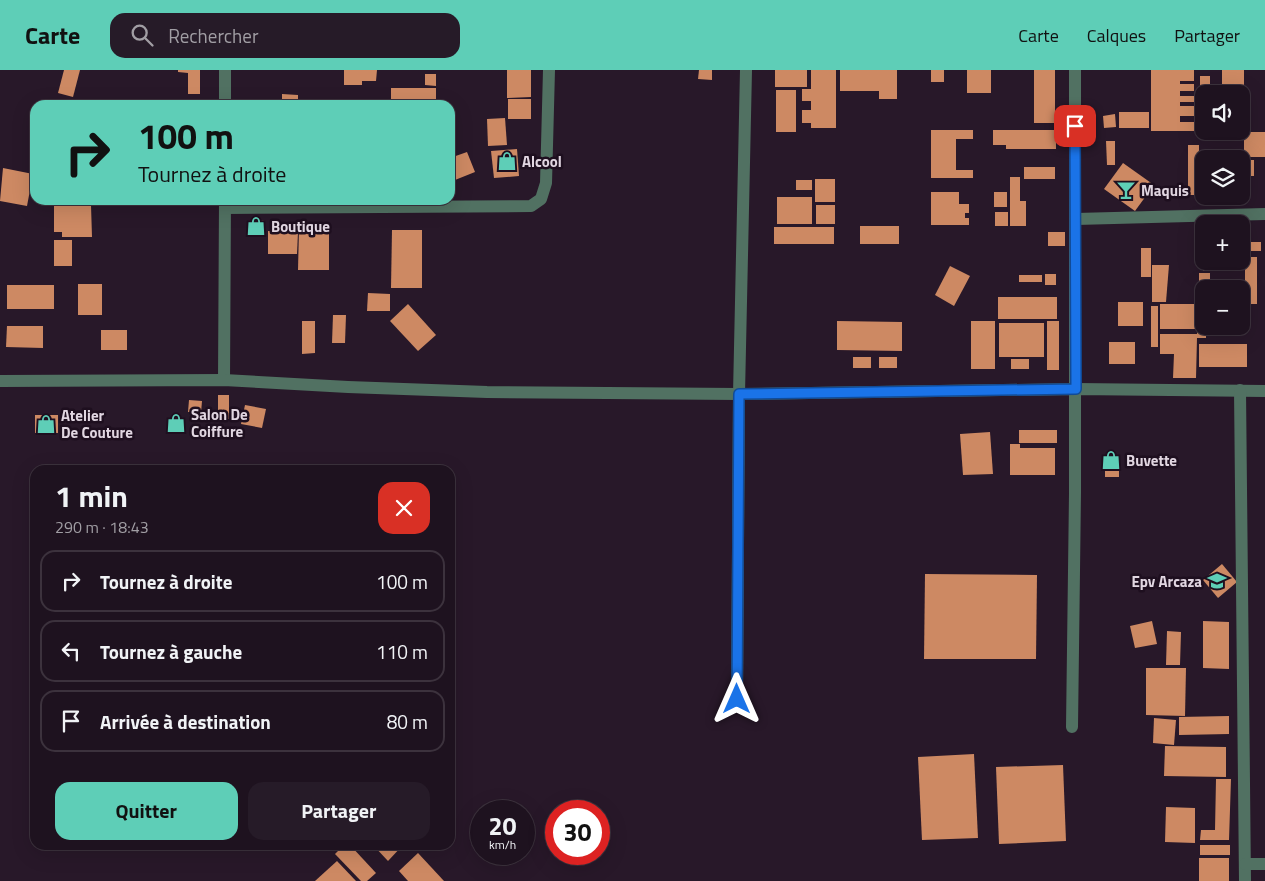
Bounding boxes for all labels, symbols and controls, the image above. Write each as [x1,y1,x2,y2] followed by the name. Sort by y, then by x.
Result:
[110,13,460,58] search box
[25,17,80,53] text: Carte
[128,21,156,49] icon: search
[168,21,258,50] text: Rechercher
[1018,22,1059,49] text: Carte
[1087,22,1146,49] text: Calques
[1174,22,1240,49] text: Partager
[1195,85,1250,335] map controls
[1195,85,1250,140] button: sound
[1054,105,1096,147] pin
[138,109,234,163] text: 100 m
[1061,112,1089,140] icon: arrive
[55,120,120,185] icon: right
[496,150,518,172] shop icon: Alcool
[522,150,562,173] place label: Alcool
[1195,150,1250,205] button: layers
[138,157,286,191] text: Tournez à droite
[1115,179,1137,201] bar icon: Maquis
[1141,179,1189,202] place label: Maquis
[245,215,267,237] shop icon: Boutique
[271,215,330,238] place label: Boutique
[1195,215,1250,270] button: +
[1195,280,1250,335] button: −
[191,403,248,443] place label: Salon De Coiffure
[61,404,133,444] place label: Atelier De Couture
[165,412,187,434] shop icon: Salon De Coiffure
[35,413,57,435] shop icon: Atelier De Couture
[1100,449,1122,471] shop icon: Buvette
[1126,449,1177,472] place label: Buvette
[55,473,128,519] text: 1 min
[378,482,430,534] button: close
[55,515,149,539] text: 290 m · 18:43
[57,567,85,595] icon: right
[100,567,232,596] text: Tournez à droite
[376,567,428,596] text: 100 m
[1131,570,1202,593] place label: Epv Arcaza
[1206,570,1228,592] school or university icon: Epv Arcaza
[57,637,85,665] icon: left
[100,637,242,666] text: Tournez à gauche
[376,637,428,666] text: 110 m
[710,672,762,724] position arrow
[57,707,85,735] icon: arrive
[100,707,271,736] text: Arrivée à destination
[387,707,428,736] text: 80 m
[55,782,238,840] button: Quitter
[248,782,430,840] button: Partager
[545,800,610,865] speed limit sign: 30
[488,807,517,845] text: 20
[489,835,516,854] text: km/h

